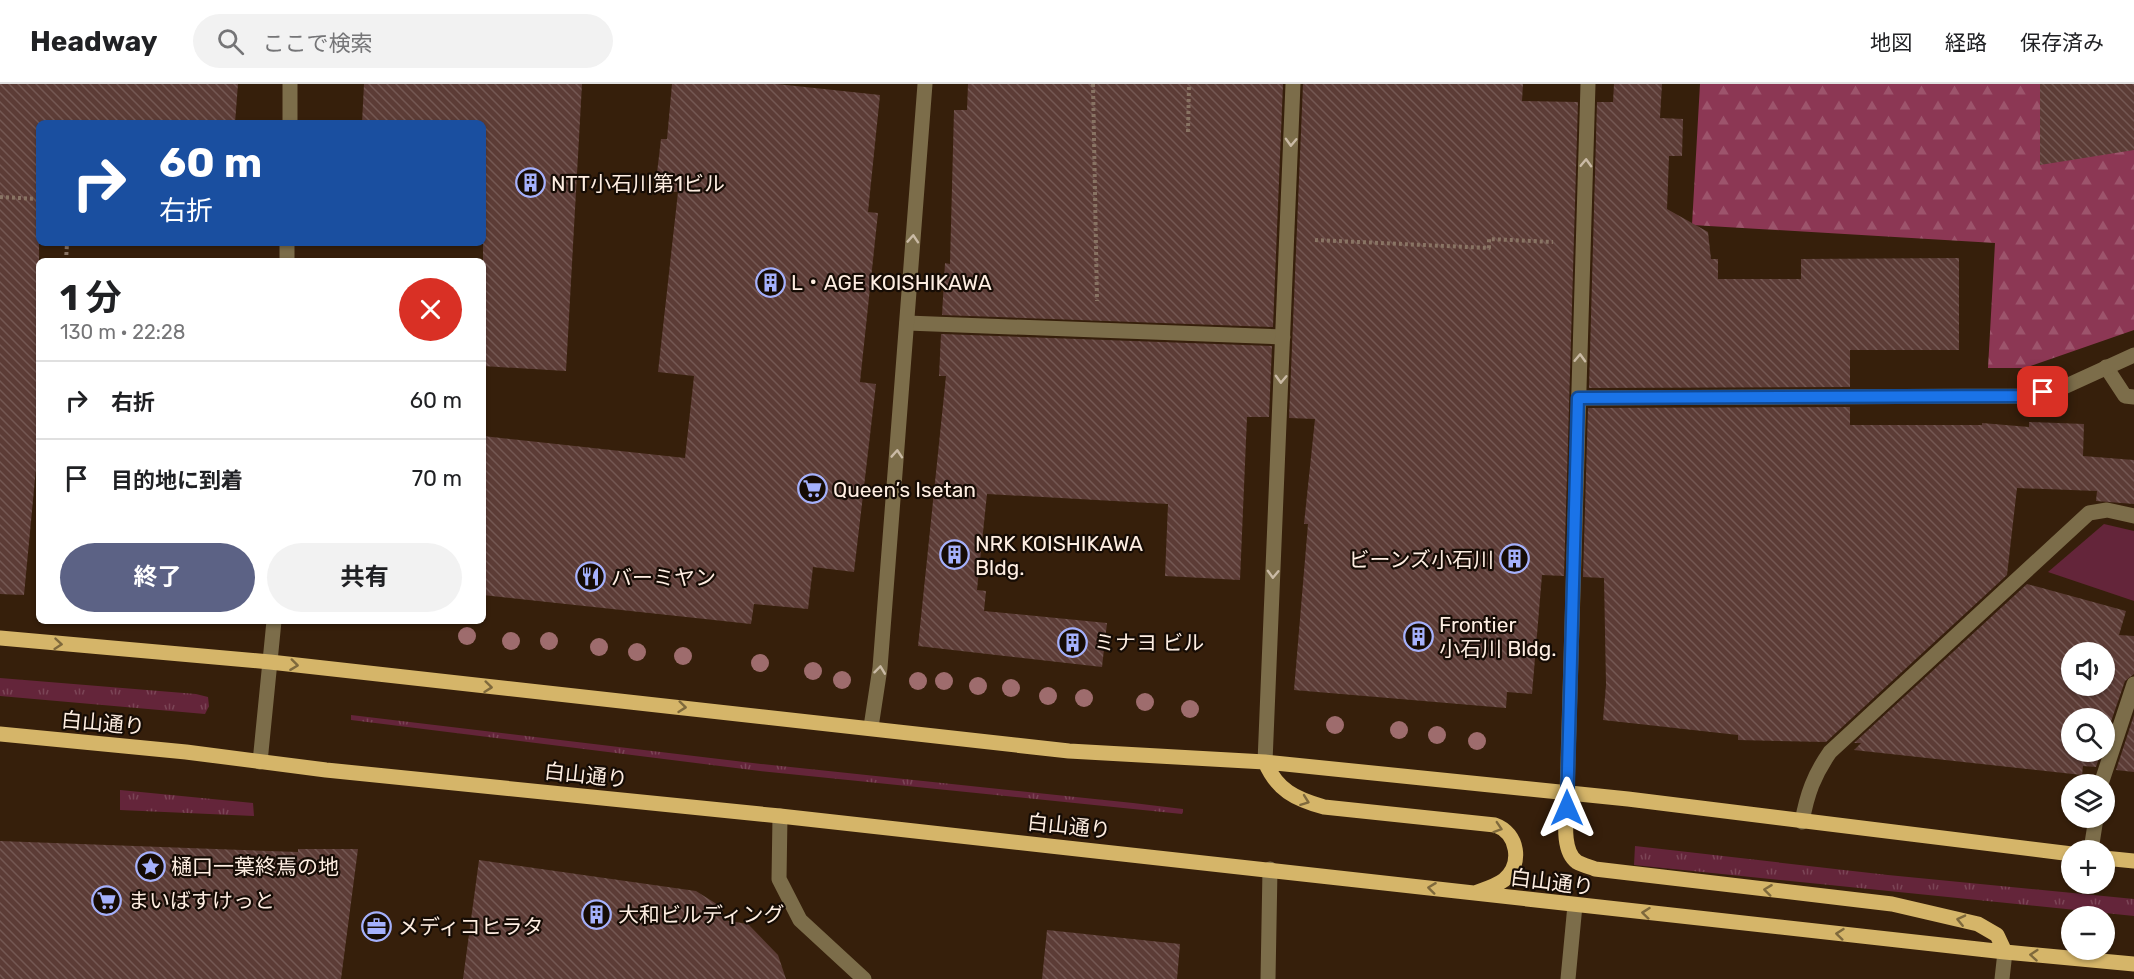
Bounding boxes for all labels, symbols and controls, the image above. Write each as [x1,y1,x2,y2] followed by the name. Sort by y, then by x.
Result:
[193,14,613,68] search box
[30,25,157,58] text: Headway
[214,25,247,58] icon: search
[262,30,372,57] text: ここで検索
[1870,30,1912,55] text: 地図
[1945,30,1987,55] text: 経路
[2020,30,2104,55] text: 保存済み
[159,138,262,188] text: 60 m
[1285,138,1297,147] one-way arrow
[60,144,138,222] icon: right
[1579,159,1592,168] one-way arrow
[514,167,546,199] building icon: NTT小石川第1ビル
[551,171,725,196] place label: NTT小石川第1ビル
[159,195,213,227] text: 右折
[906,234,919,243] one-way arrow
[754,266,786,298] building icon: L・AGE KOISHIKAWA
[791,270,992,295] place label: L・AGE KOISHIKAWA
[60,276,122,319] text: 1 分
[399,278,462,341] button: close
[60,320,185,344] text: 130 m · 22:28
[1573,354,1586,363] one-way arrow
[2017,366,2068,417] pin
[1275,375,1288,384] one-way arrow
[2026,375,2059,408] icon: arrive
[60,384,93,417] icon: right
[410,387,462,414] text: 60 m
[111,389,155,416] text: 右折
[890,450,903,459] one-way arrow
[60,462,93,495] icon: arrive
[412,465,462,492] text: 70 m
[111,467,243,494] text: 目的地に到着
[796,473,828,505] supermarket icon: Queen’s Isetan
[833,477,976,502] place label: Queen’s Isetan
[975,531,1143,580] place label: NRK KOISHIKAWA Bldg.
[938,539,970,571] building icon: NRK KOISHIKAWA Bldg.
[60,543,255,612] button: 終了
[267,543,462,612] button: 共有
[1499,543,1531,575] building icon: ビーンズ小石川
[1348,547,1494,572] place label: ビーンズ小石川
[574,561,606,593] restaurant icon: バーミヤン
[611,565,716,590] place label: バーミヤン
[1267,570,1280,579] one-way arrow
[1439,612,1557,661] place label: Frontier 小石川 Bldg.
[1402,620,1434,652] building icon: Frontier 小石川 Bldg.
[1057,626,1089,658] building icon: ミナヨ ビル
[1094,630,1204,655] place label: ミナヨ ビル
[54,637,63,650] one-way arrow
[2061,642,2115,960] map controls
[2061,642,2115,696] button: sound
[290,658,299,671] one-way arrow
[873,665,885,674] one-way arrow
[483,680,493,692] one-way arrow
[677,700,687,713] one-way arrow
[60,707,146,739] street label: 白山通り
[2061,708,2115,762] button: search
[543,758,629,792] street label: 白山通り
[2061,774,2115,828] button: layers
[1535,776,1599,840] position arrow
[1300,794,1310,807] one-way arrow
[1026,809,1112,843] street label: 白山通り
[1492,820,1502,833] one-way arrow
[2061,840,2115,894] button: +
[134,850,166,882] place icon: 樋口一葉終焉の地
[171,854,339,879] place label: 樋口一葉終焉の地
[1509,864,1595,900] street label: 白山通り
[1427,883,1436,895] one-way arrow
[91,884,123,916] supermarket icon: まいばすけっと
[1764,884,1773,897] one-way arrow
[128,888,275,913] place label: まいばすけっと
[581,898,613,930] building icon: 大和ビルディング
[618,902,785,927] place label: 大和ビルディング
[2061,906,2115,960] button: −
[1642,908,1651,920] one-way arrow
[361,910,393,942] office icon: メディコヒラタ
[398,914,544,939] place label: メディコヒラタ
[1956,914,1966,927] one-way arrow
[1835,928,1845,941] one-way arrow
[2029,949,2038,962] one-way arrow

